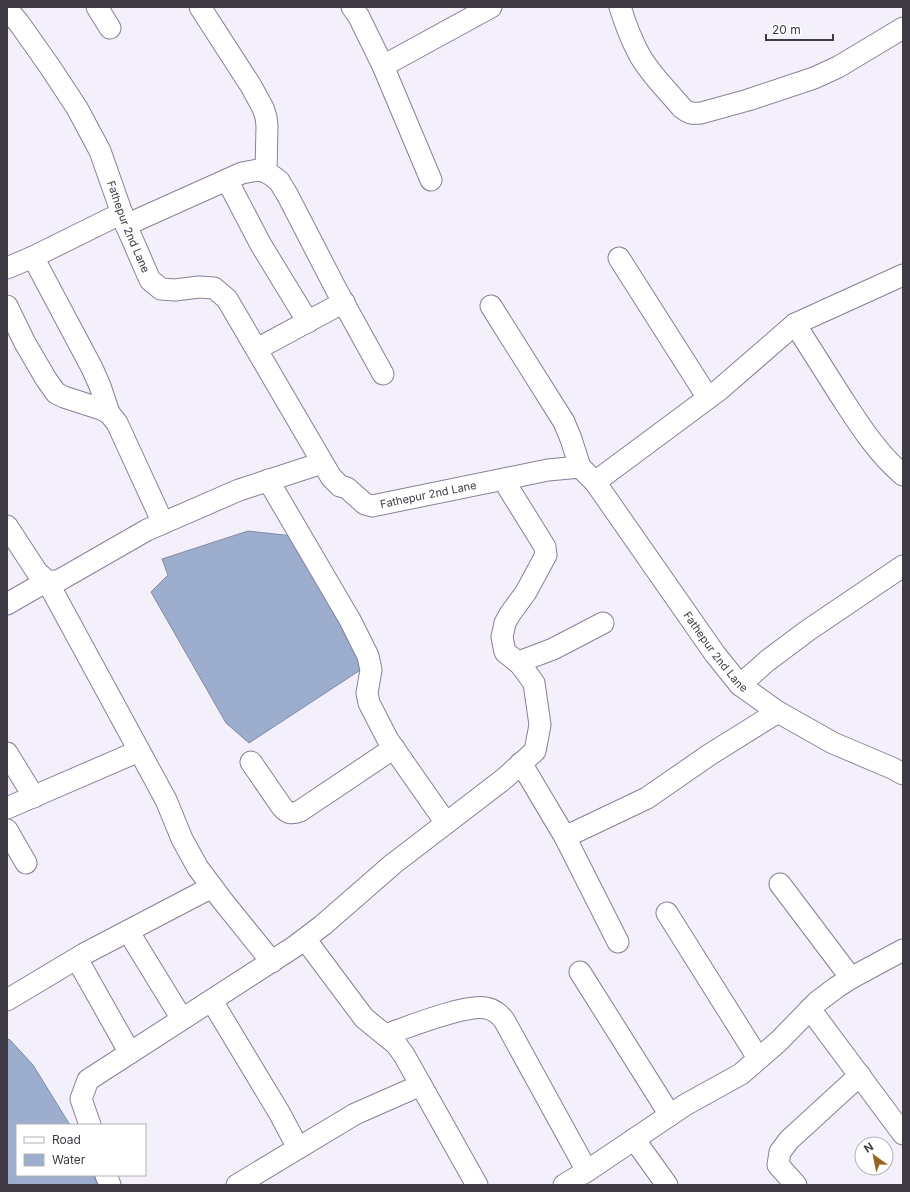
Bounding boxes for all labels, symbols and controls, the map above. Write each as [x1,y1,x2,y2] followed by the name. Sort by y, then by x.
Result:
[766,16,833,42] scale bar
[772,22,801,37] text: 20 m
[104,179,153,275] street label: Fathepur 2nd Lane
[379,478,478,511] street label: Fathepur 2nd Lane
[681,609,750,695] street label: Fathepur 2nd Lane
[16,1124,146,1176] legend
[52,1132,81,1147] text: Road
[854,1136,894,1176] north arrow
[861,1139,876,1156] text: N
[52,1152,86,1167] text: Water

